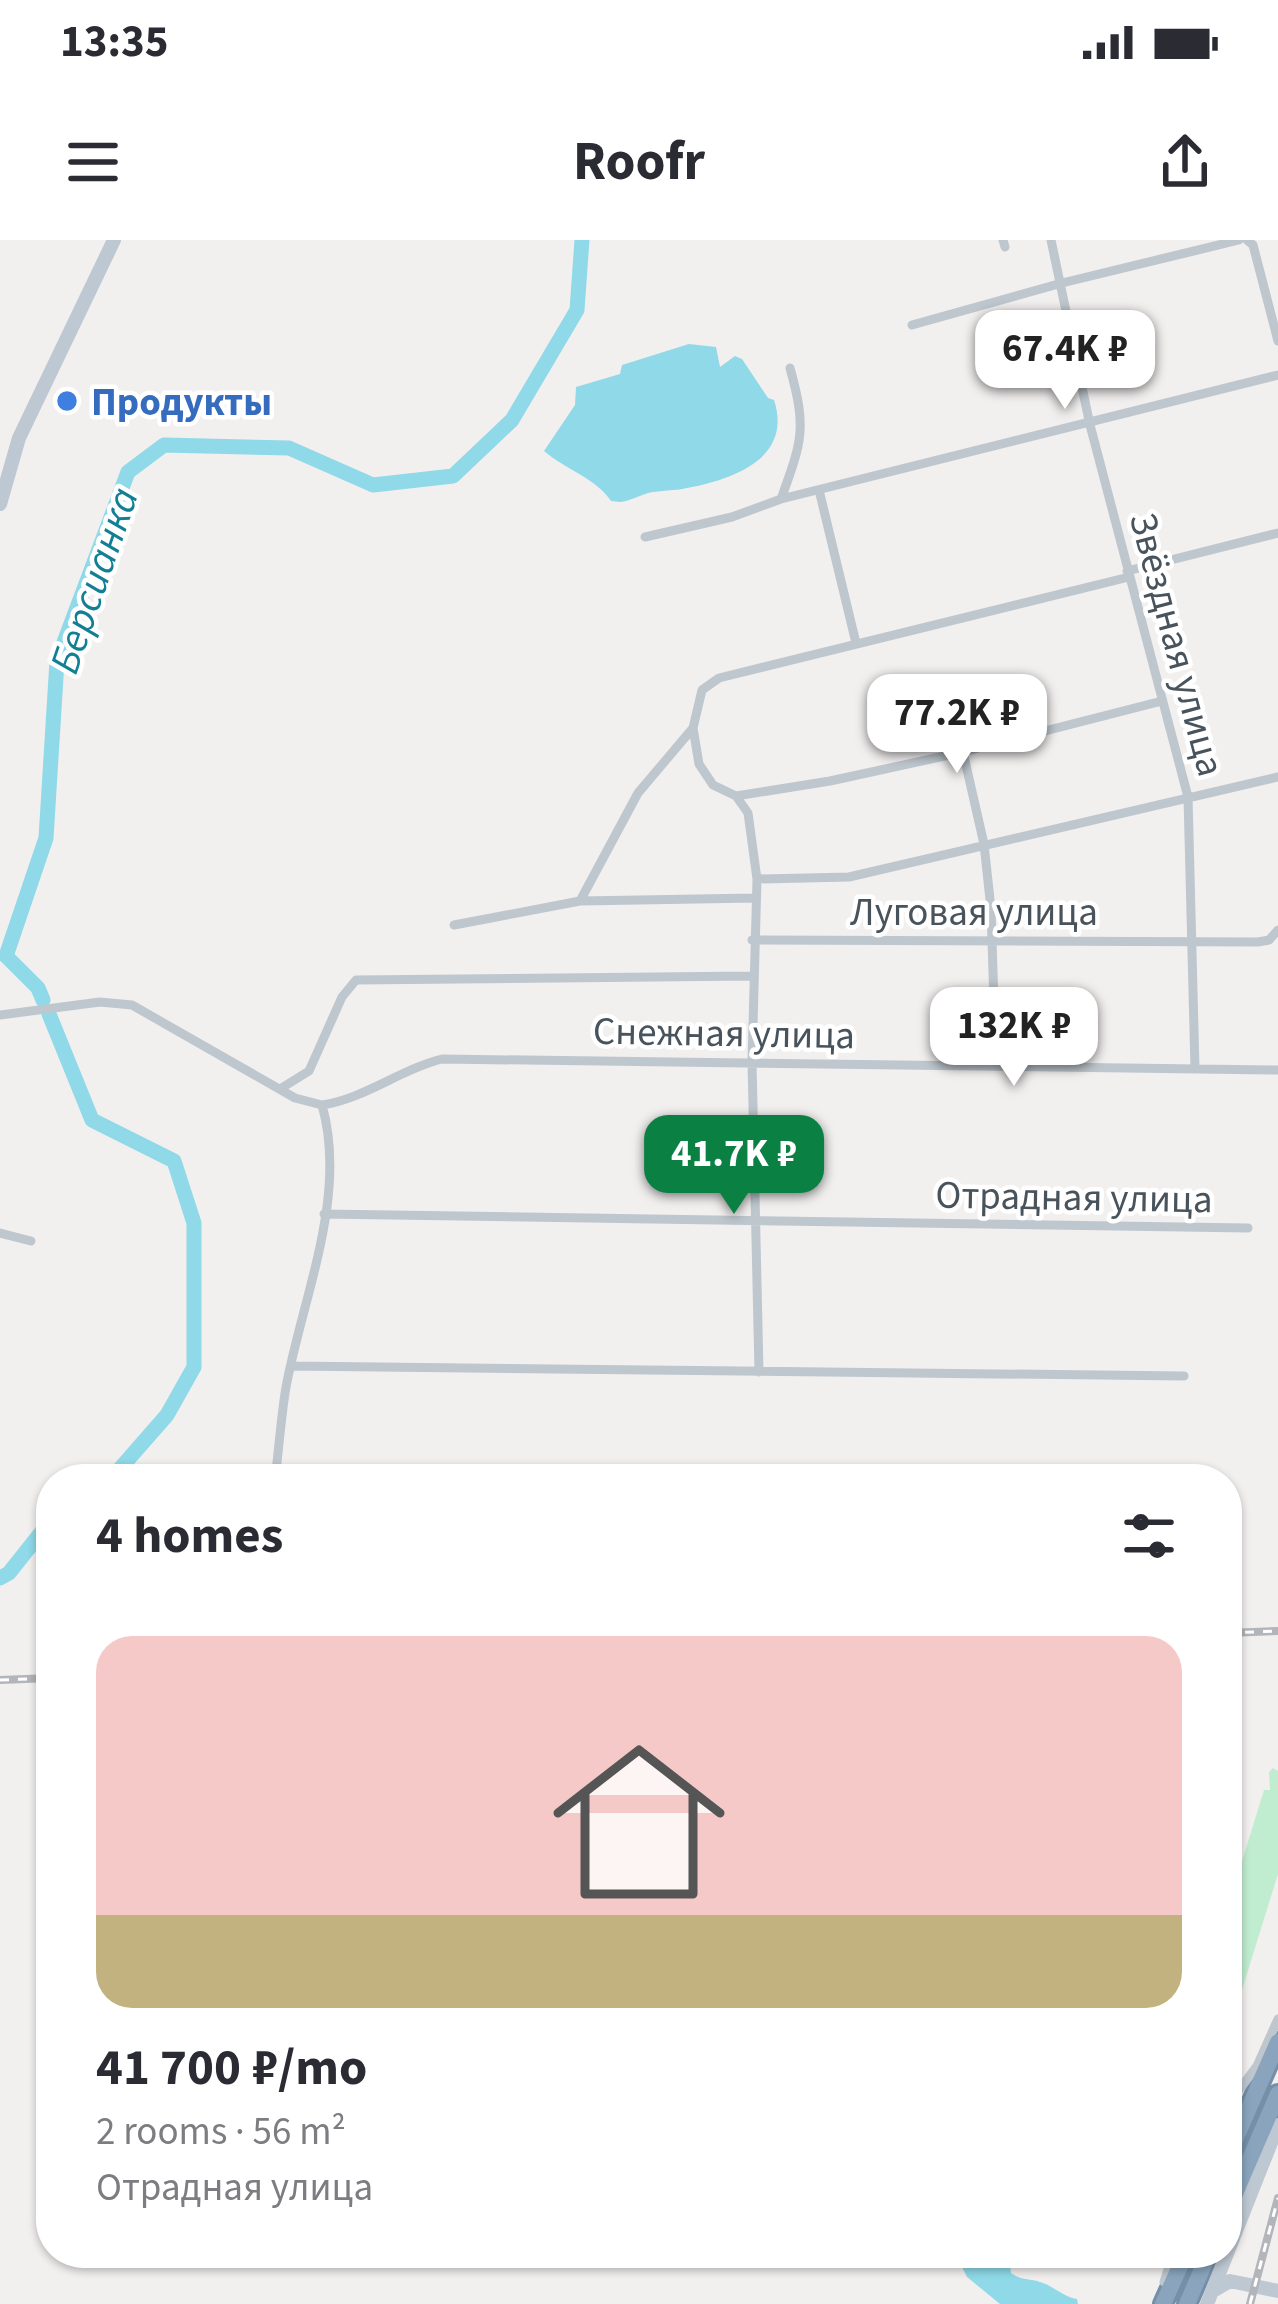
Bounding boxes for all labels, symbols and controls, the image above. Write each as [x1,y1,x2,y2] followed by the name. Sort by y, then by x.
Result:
[60,10,169,74] text: 13:35
[573,124,705,201] text: Roofr
[60,129,126,195] icon: menu
[1152,129,1218,195] icon: share
[954,310,1176,412] pin: 67.4K ₽
[1002,321,1128,377] text: 67.4K ₽
[91,375,272,431] place label: Продукты
[54,388,80,414] marker: Продукты
[35,480,155,682] water label: Берсианка
[1114,506,1238,783] street label: Звёздная улица
[846,674,1068,776] pin: 77.2K ₽
[894,685,1020,741] text: 77.2K ₽
[850,885,1098,941] street label: Луговая улица
[916,987,1112,1089] pin: 132K ₽
[957,998,1071,1054] text: 132K ₽
[593,1004,855,1064] street label: Снежная улица
[623,1115,845,1217] pin: 41.7K ₽
[671,1126,797,1182] text: 41.7K ₽
[935,1168,1213,1228] street label: Отрадная улица
[96,1500,283,1572] text: 4 homes
[1116,1503,1182,1569] icon: filters
[531,1714,747,1930] icon: home
[96,2032,367,2104] text: 41 700 ₽/mo
[96,2104,346,2160] text: 2 rooms · 56 m²
[96,2160,373,2216] text: Отрадная улица

